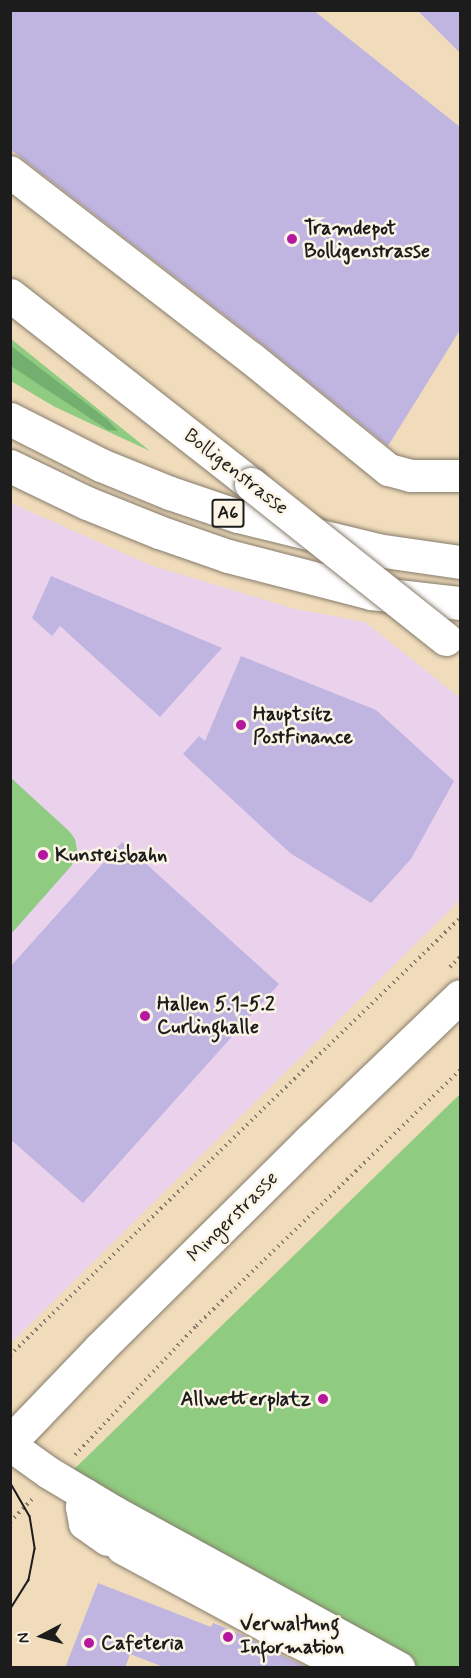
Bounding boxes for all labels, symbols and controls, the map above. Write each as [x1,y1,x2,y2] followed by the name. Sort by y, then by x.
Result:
[304,216,430,263] place label: Tramdepot Bolligenstrasse
[285,232,299,246] marker: Tramdepot Bolligenstrasse
[179,424,293,520] street label: Bolligenstrasse
[212,498,244,528] road number: A6
[253,702,353,749] place label: Hauptsitz PostFinance
[234,718,248,732] marker: Hauptsitz PostFinance
[55,843,167,867] place label: Kunsteisbahn
[36,848,50,862] marker: Kunsteisbahn
[157,993,274,1040] place label: Hallen 5.1-5.2 Curlinghalle
[138,1009,152,1023] marker: Hallen 5.1-5.2 Curlinghalle
[182,1166,284,1268] street label: Mingerstrasse
[180,1387,311,1411] place label: Allwetterplatz
[316,1392,330,1406] marker: Allwetterplatz
[12,1606,72,1666] north arrow
[240,1613,344,1660] place label: Verwaltung Information
[221,1630,235,1644] marker: Verwaltung Information
[101,1631,184,1655] place label: Cafeteria
[13,1632,35,1644] text: N
[82,1636,96,1650] marker: Cafeteria

